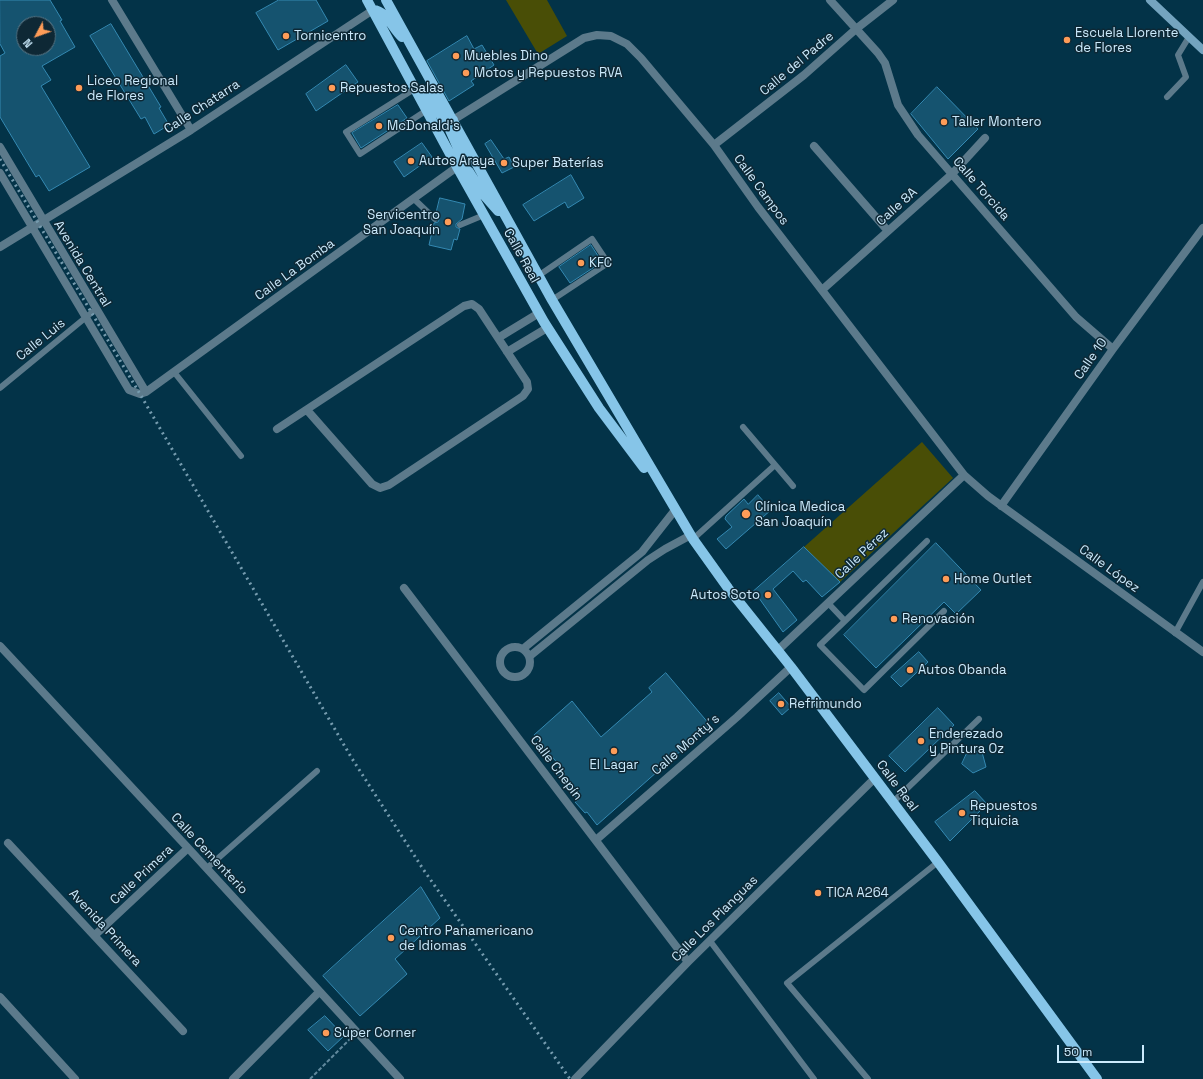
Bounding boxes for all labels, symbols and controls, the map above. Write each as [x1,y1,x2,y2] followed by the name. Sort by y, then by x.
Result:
[16,16,56,56] north arrow
[1075,25,1179,56] place label: Escuela Llorente de Flores
[294,28,366,44] place label: Tornicentro
[757,29,837,99] street label: Calle del Padre
[281,31,291,41] marker: Tornicentro
[1062,35,1072,45] marker: Escuela Llorente de Flores
[20,36,35,51] text: N
[464,48,548,64] place label: Muebles Dino
[451,51,461,61] marker: Muebles Dino
[474,65,622,81] place label: Motos y Repuestos RVA
[461,68,471,78] marker: Motos y Repuestos RVA
[87,73,178,104] place label: Liceo Regional de Flores
[161,77,243,137] street label: Calle Chatarra
[340,80,444,96] place label: Repuestos Salas
[74,83,84,93] marker: Liceo Regional de Flores
[327,83,337,93] marker: Repuestos Salas
[952,114,1041,130] place label: Taller Montero
[939,117,949,127] marker: Taller Montero
[387,118,460,134] place label: McDonald's
[374,121,384,131] marker: McDonald's
[730,152,792,228] street label: Calle Campos
[419,153,495,169] place label: Autos Araya
[949,154,1013,224] street label: Calle Torcida
[512,155,604,171] place label: Super Baterías
[406,156,416,166] marker: Autos Araya
[499,158,509,168] marker: Super Baterías
[873,185,921,229] street label: Calle 8A
[363,207,440,238] place label: Servicentro San Joaquín
[443,217,453,227] marker: Servicentro San Joaquín
[50,218,114,310] street label: Avenida Central
[500,226,542,286] street label: Calle Real
[252,236,338,304] street label: Calle La Bomba
[589,255,612,271] place label: KFC
[576,258,586,268] marker: KFC
[13,316,69,364] street label: Calle Luis
[1071,335,1111,383] street label: Calle 10
[755,499,845,530] place label: Clínica Medica San Joaquín
[740,508,752,520] marker: Clínica Medica San Joaquín
[832,525,892,583] street label: Calle Pérez
[1076,542,1142,596] street label: Calle López
[954,571,1032,587] place label: Home Outlet
[941,574,951,584] marker: Home Outlet
[690,587,760,603] place label: Autos Soto
[763,590,773,600] marker: Autos Soto
[902,611,975,627] place label: Renovación
[889,614,899,624] marker: Renovación
[918,662,1006,678] place label: Autos Obanda
[905,665,915,675] marker: Autos Obanda
[789,696,862,712] place label: Refrimundo
[776,699,786,709] marker: Refrimundo
[649,711,723,779] street label: Calle Monty´s
[929,726,1004,757] place label: Enderezado y Pintura Oz
[527,733,585,803] street label: Calle Chepín
[916,736,926,746] marker: Enderezado y Pintura Oz
[609,746,619,756] marker: El Lagar
[590,757,638,773] place label: El Lagar
[873,757,921,815] street label: Calle Real
[970,798,1037,829] place label: Repuestos Tiquicia
[957,808,967,818] marker: Repuestos Tiquicia
[167,810,251,898] street label: Calle Cementerio
[107,842,177,908] street label: Calle Primera
[669,873,761,965] street label: Calle Los Pianguas
[826,885,889,901] place label: TICA A264
[65,886,145,970] street label: Avenida Primera
[813,888,823,898] marker: TICA A264
[399,923,534,954] place label: Centro Panamericano de Idiomas
[386,933,396,943] marker: Centro Panamericano de Idiomas
[334,1025,416,1041] place label: Súper Corner
[321,1028,331,1038] marker: Súper Corner
[1059,1037,1146,1063] scale bar
[1064,1044,1092,1060] text: 50 m

